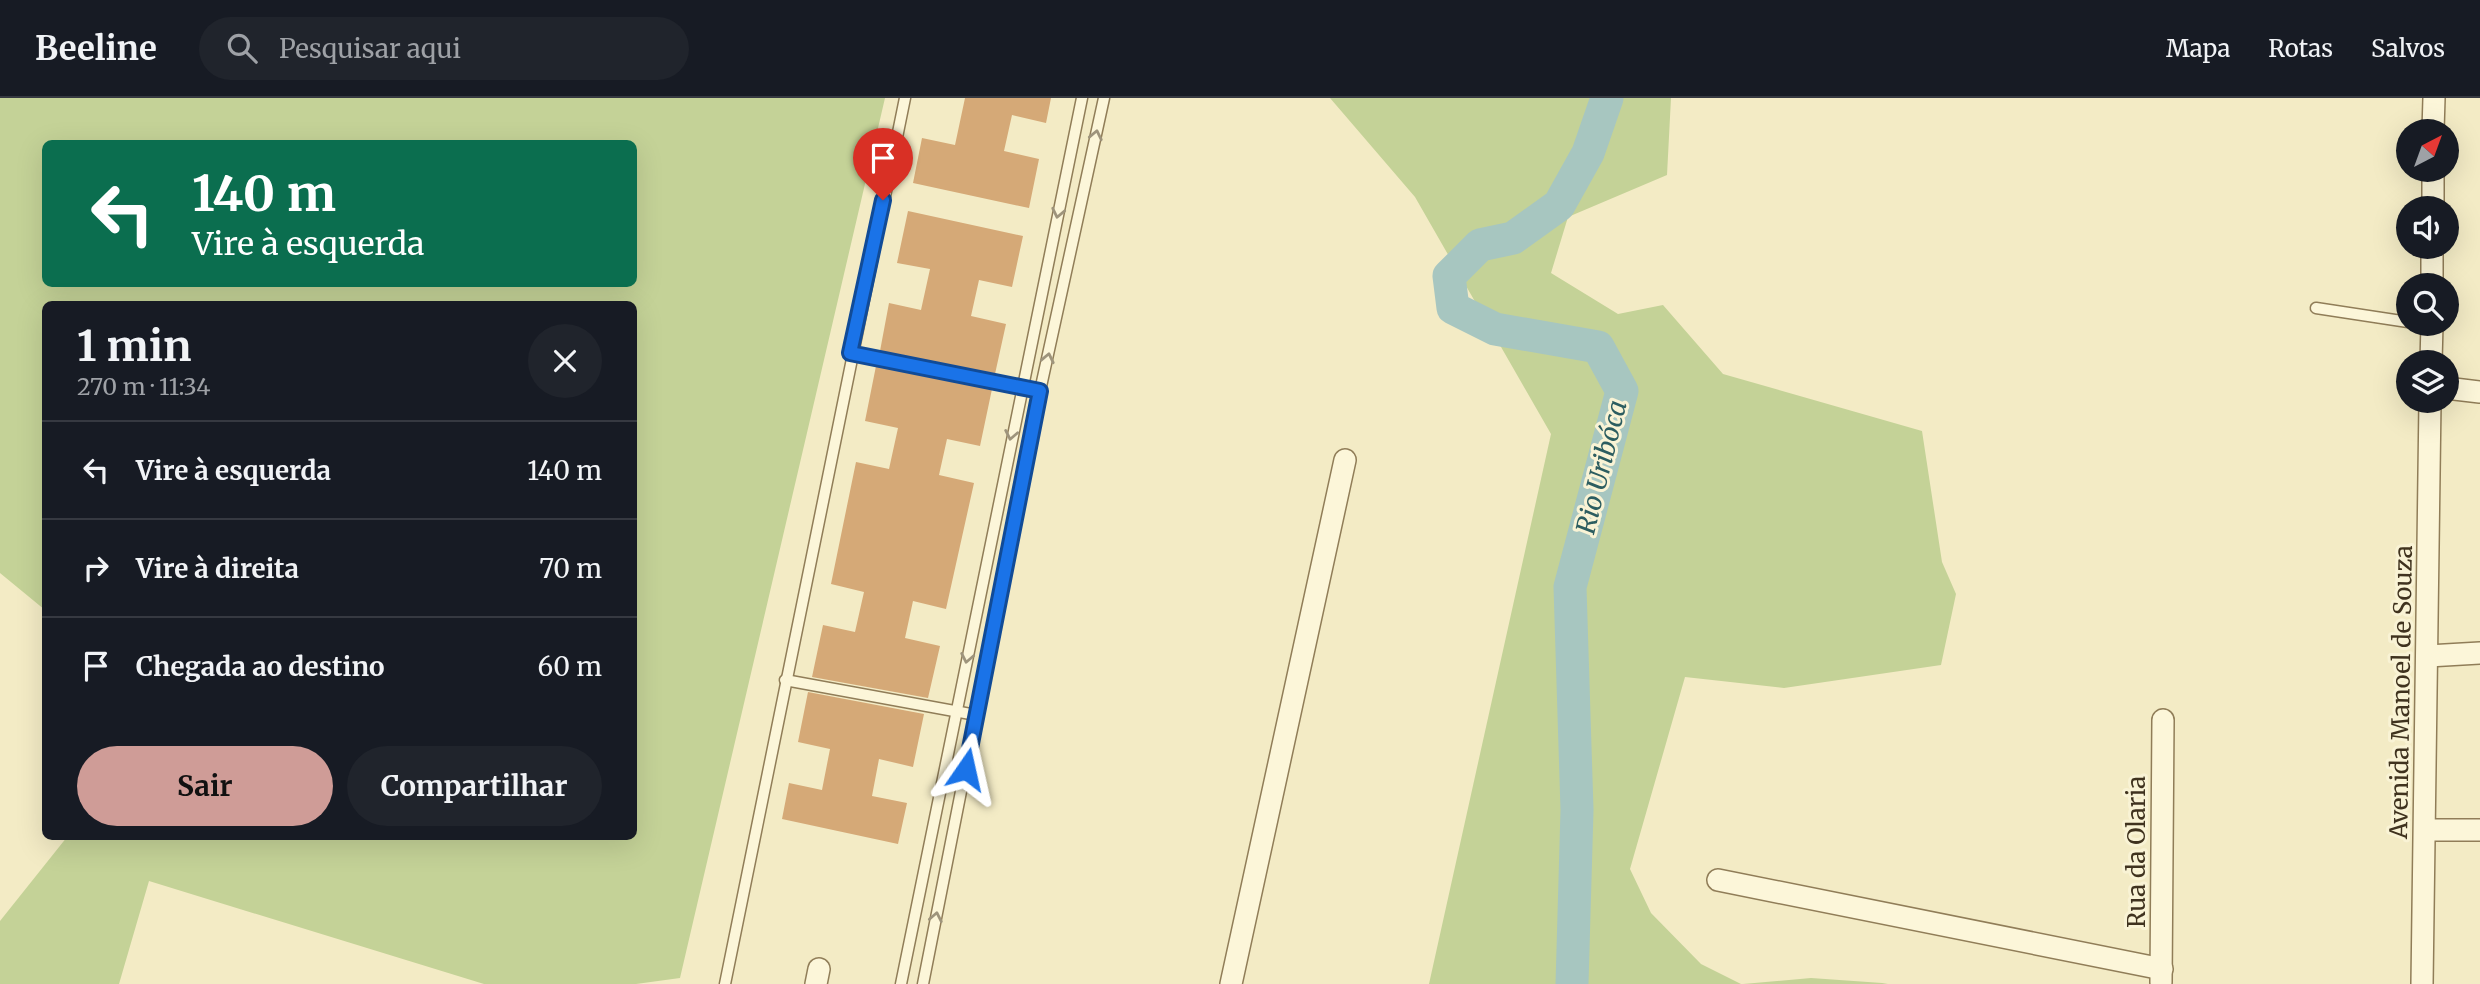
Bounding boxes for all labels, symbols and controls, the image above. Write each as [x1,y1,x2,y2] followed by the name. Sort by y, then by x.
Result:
[199,17,689,80] search box
[35,28,157,69] text: Beeline
[223,29,261,67] icon: search
[279,32,461,65] text: Pesquisar aqui
[2166,33,2230,64] text: Mapa
[2268,33,2333,64] text: Rotas
[2371,33,2445,64] text: Salvos
[2396,119,2459,182] north arrow
[2396,119,2459,413] map controls
[853,128,913,200] pin
[1088,129,1103,141] one-way arrow
[864,139,902,177] icon: arrive
[192,163,336,224] text: 140 m
[77,168,168,259] icon: left
[2396,196,2459,259] button: sound
[1052,207,1066,219] one-way arrow
[192,224,424,264] text: Vire à esquerda
[2396,273,2459,336] button: search
[77,320,191,372] text: 1 min
[528,324,602,398] button: close
[2396,350,2459,413] button: layers
[1039,352,1054,364] one-way arrow
[77,372,211,401] text: 270 m · 11:34
[1568,397,1634,537] water label: Rio Uribóca
[1005,429,1020,441] one-way arrow
[77,451,115,489] icon: left
[136,454,331,487] text: Vire à esquerda
[527,454,602,487] text: 140 m
[2383,545,2419,840] street label: Avenida Manoel de Souza
[77,549,115,587] icon: right
[136,552,299,585] text: Vire à direita
[539,552,602,585] text: 70 m
[77,647,115,685] icon: arrive
[136,650,385,683] text: Chegada ao destino
[538,650,602,683] text: 60 m
[960,652,975,664] one-way arrow
[929,732,1003,806] position arrow
[77,746,333,826] button: Sair
[347,746,602,826] button: Compartilhar
[2121,776,2152,928] street label: Rua da Olaria
[928,911,943,923] one-way arrow

